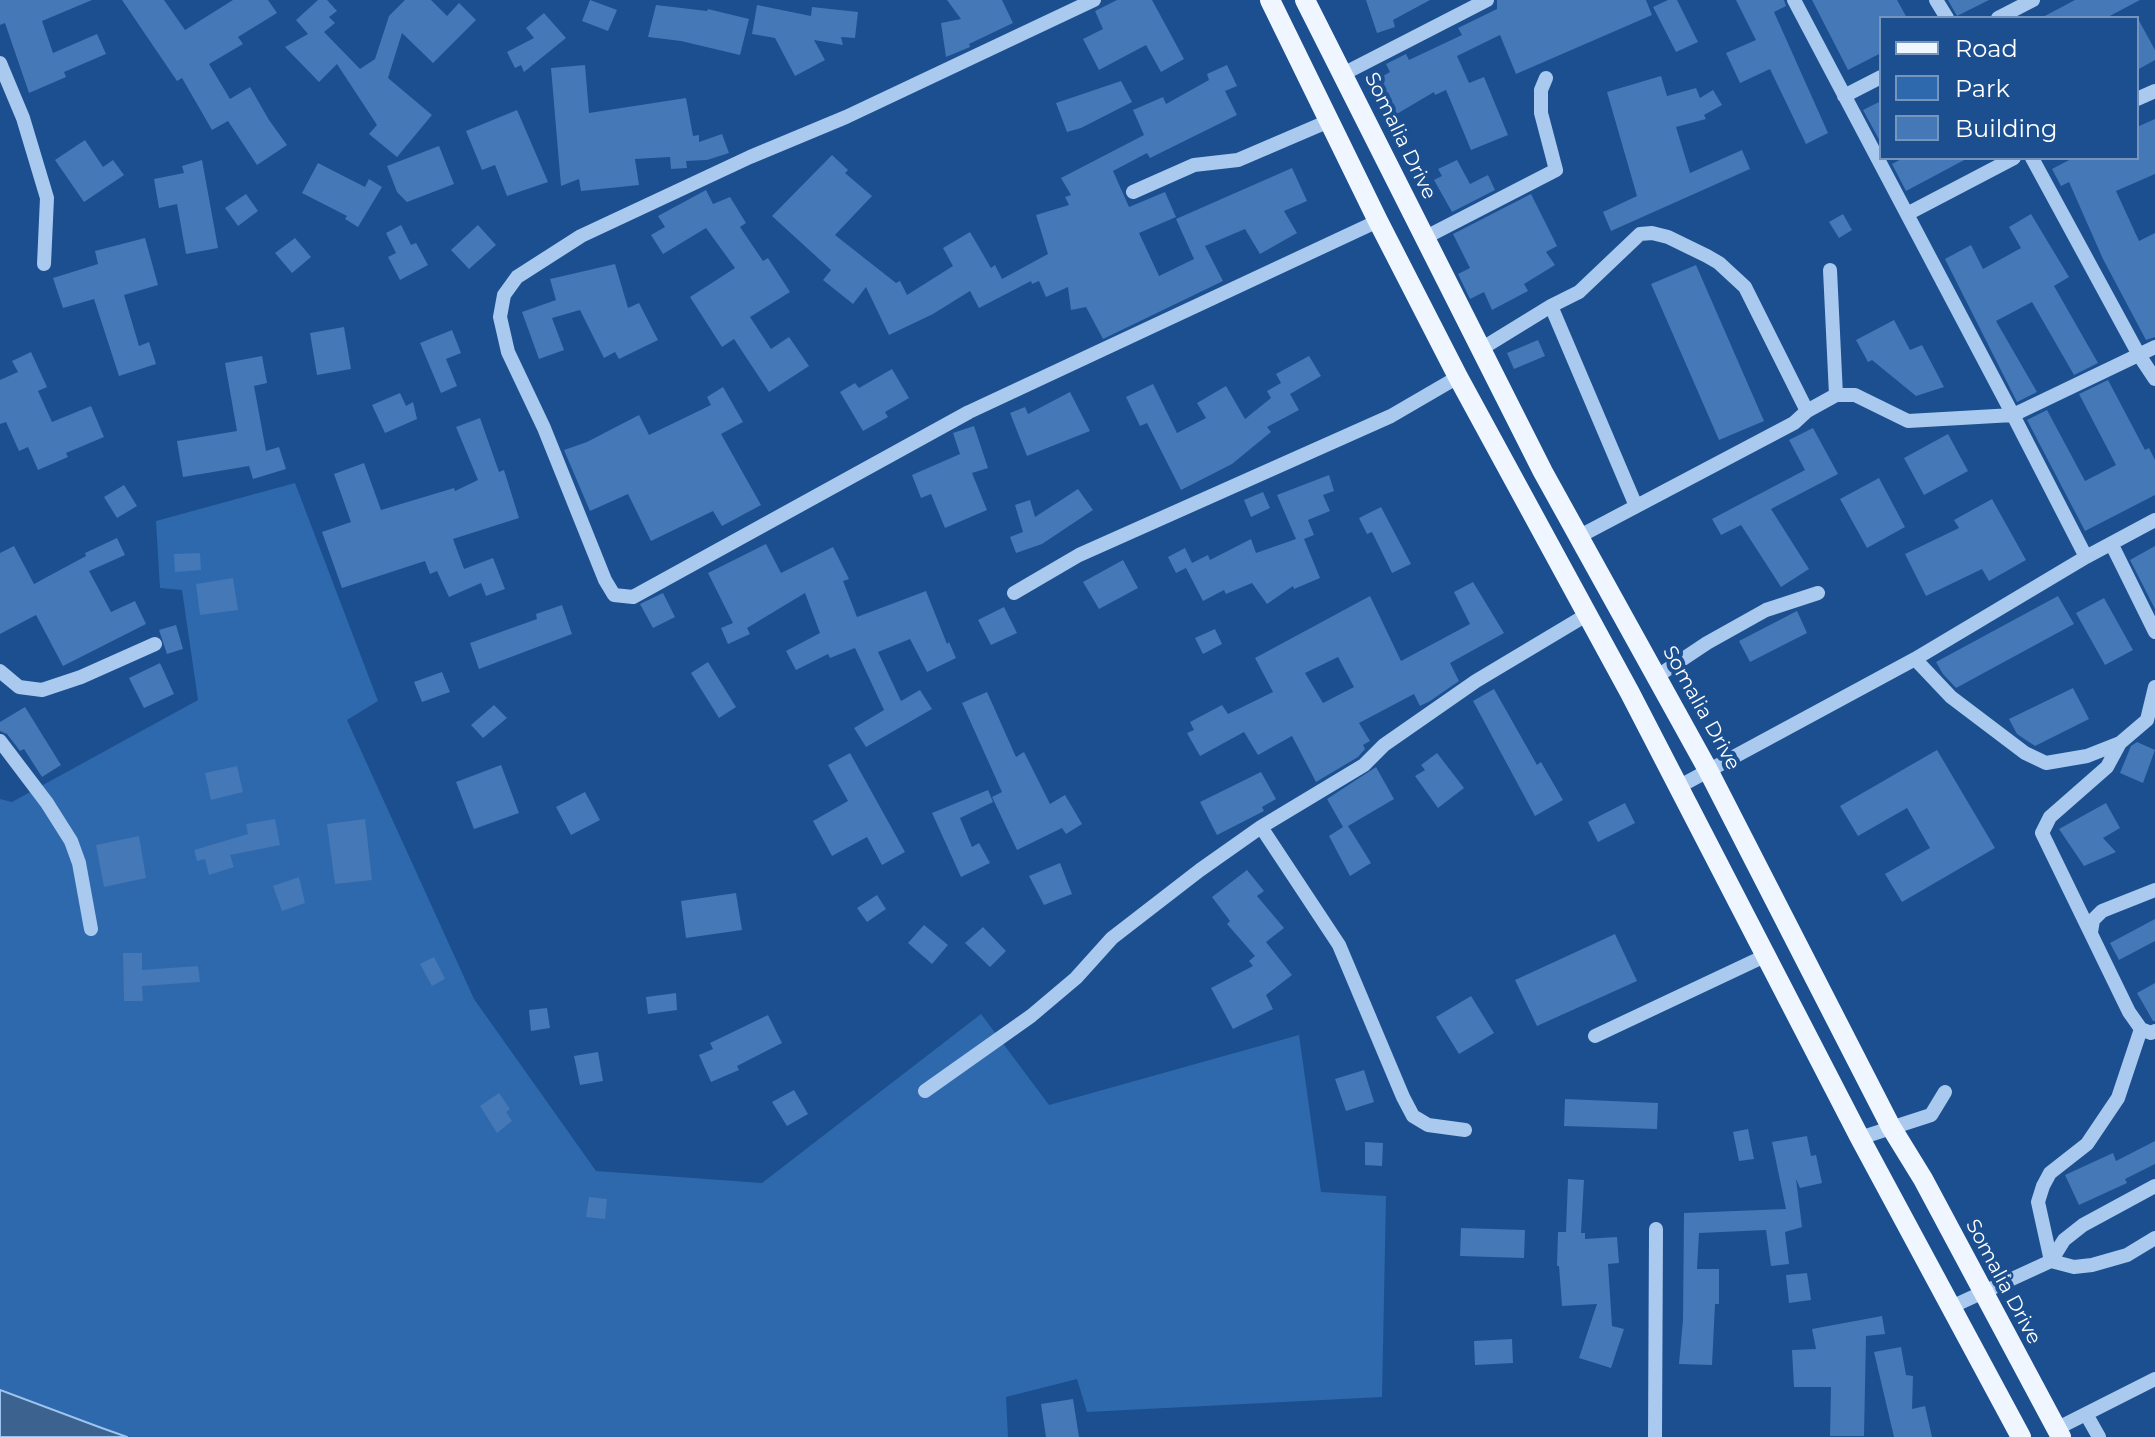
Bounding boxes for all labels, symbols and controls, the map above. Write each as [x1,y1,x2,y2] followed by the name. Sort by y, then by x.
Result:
[1879,16,2139,160] legend
[1955,34,2018,63] text: Road
[1359,69,1441,203] street label: Somalia Drive
[1955,74,2010,103] text: Park
[1955,114,2058,143] text: Building
[1657,642,1745,774] street label: Somalia Drive
[1960,1215,2046,1349] street label: Somalia Drive

